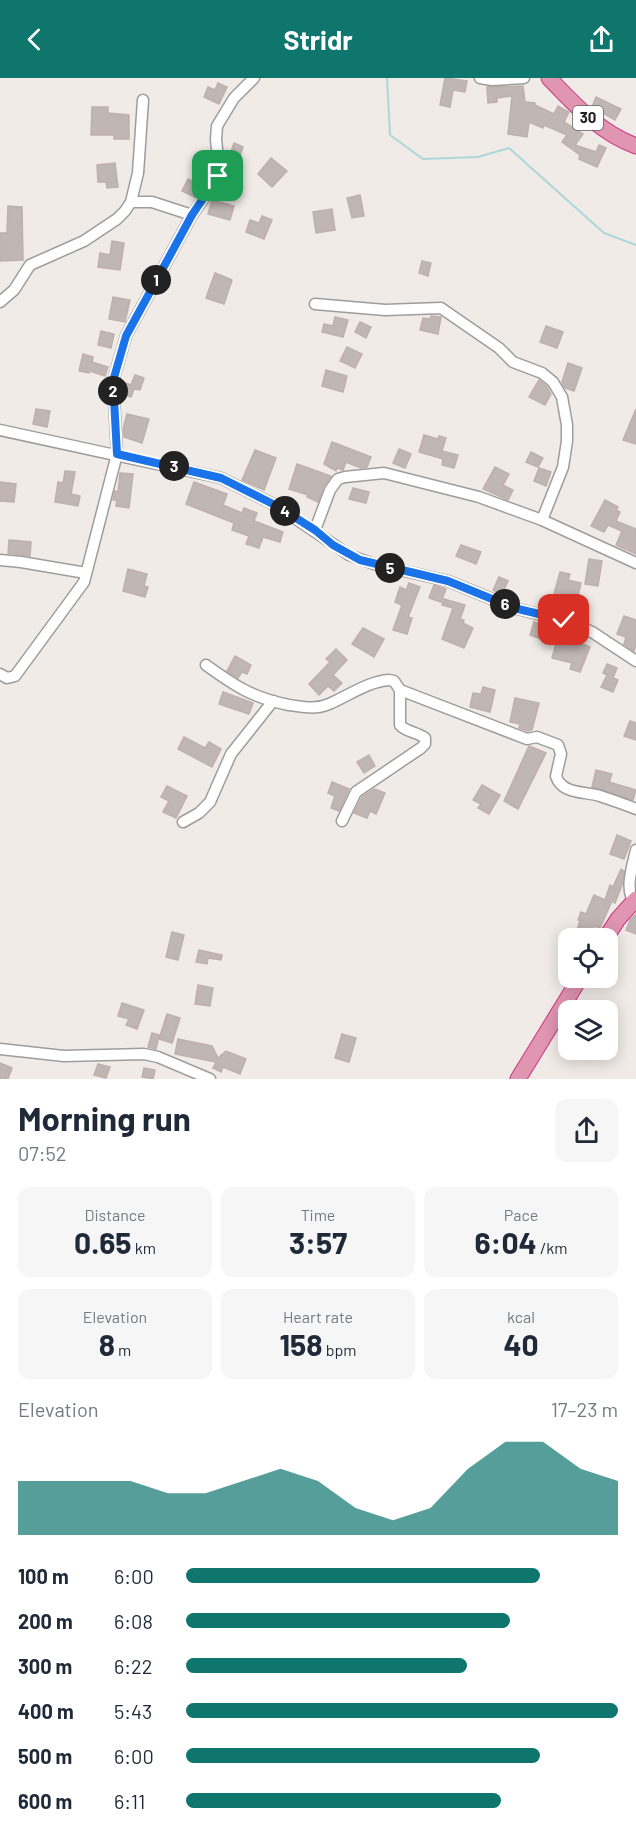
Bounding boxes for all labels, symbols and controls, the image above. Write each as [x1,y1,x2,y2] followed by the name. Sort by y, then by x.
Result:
[18,23,51,56] icon: back
[283,23,353,55] text: Stridr
[585,23,618,56] icon: share
[573,106,603,130] road number: 30
[192,150,243,201] pin
[201,159,234,192] icon: arrive
[141,265,171,295] pin: 1
[153,270,159,289] text: 1
[98,376,128,406] pin: 2
[109,381,117,400] text: 2
[159,451,189,481] pin: 3
[170,456,178,475] text: 3
[270,496,300,526] pin: 4
[280,501,290,520] text: 4
[375,553,405,583] pin: 5
[386,558,394,577] text: 5
[490,589,520,619] pin: 6
[501,594,509,613] text: 6
[538,594,589,645] pin
[547,603,580,636] icon: check
[558,928,618,1060] map controls
[558,928,618,988] button: locate
[558,1000,618,1060] button: layers
[18,1098,191,1138] text: Morning run
[555,1099,618,1162] button: share
[18,1141,67,1165] text: 07:52
[85,1205,145,1224] text: Distance
[301,1205,335,1224] text: Time
[504,1205,538,1224] text: Pace
[74,1224,132,1260] text: 0.65
[289,1224,347,1260] text: 3:57
[474,1224,537,1260] text: 6:04
[132,1238,156,1257] text: km
[537,1238,568,1257] text: /km
[83,1307,147,1326] text: Elevation
[283,1307,353,1326] text: Heart rate
[507,1307,535,1326] text: kcal
[99,1326,115,1362] text: 8
[279,1326,323,1362] text: 158
[503,1326,539,1362] text: 40
[115,1340,131,1359] text: m
[323,1340,357,1359] text: bpm
[18,1397,99,1421] text: Elevation
[551,1397,618,1421] text: 17–23 m
[18,1564,69,1588] text: 100 m
[114,1564,154,1588] text: 6:00
[18,1609,73,1633] text: 200 m
[114,1609,153,1633] text: 6:08
[18,1654,72,1678] text: 300 m
[114,1654,153,1678] text: 6:22
[18,1699,74,1723] text: 400 m
[114,1699,152,1723] text: 5:43
[18,1744,72,1768] text: 500 m
[114,1744,154,1768] text: 6:00
[18,1789,72,1813] text: 600 m
[114,1789,145,1813] text: 6:11

